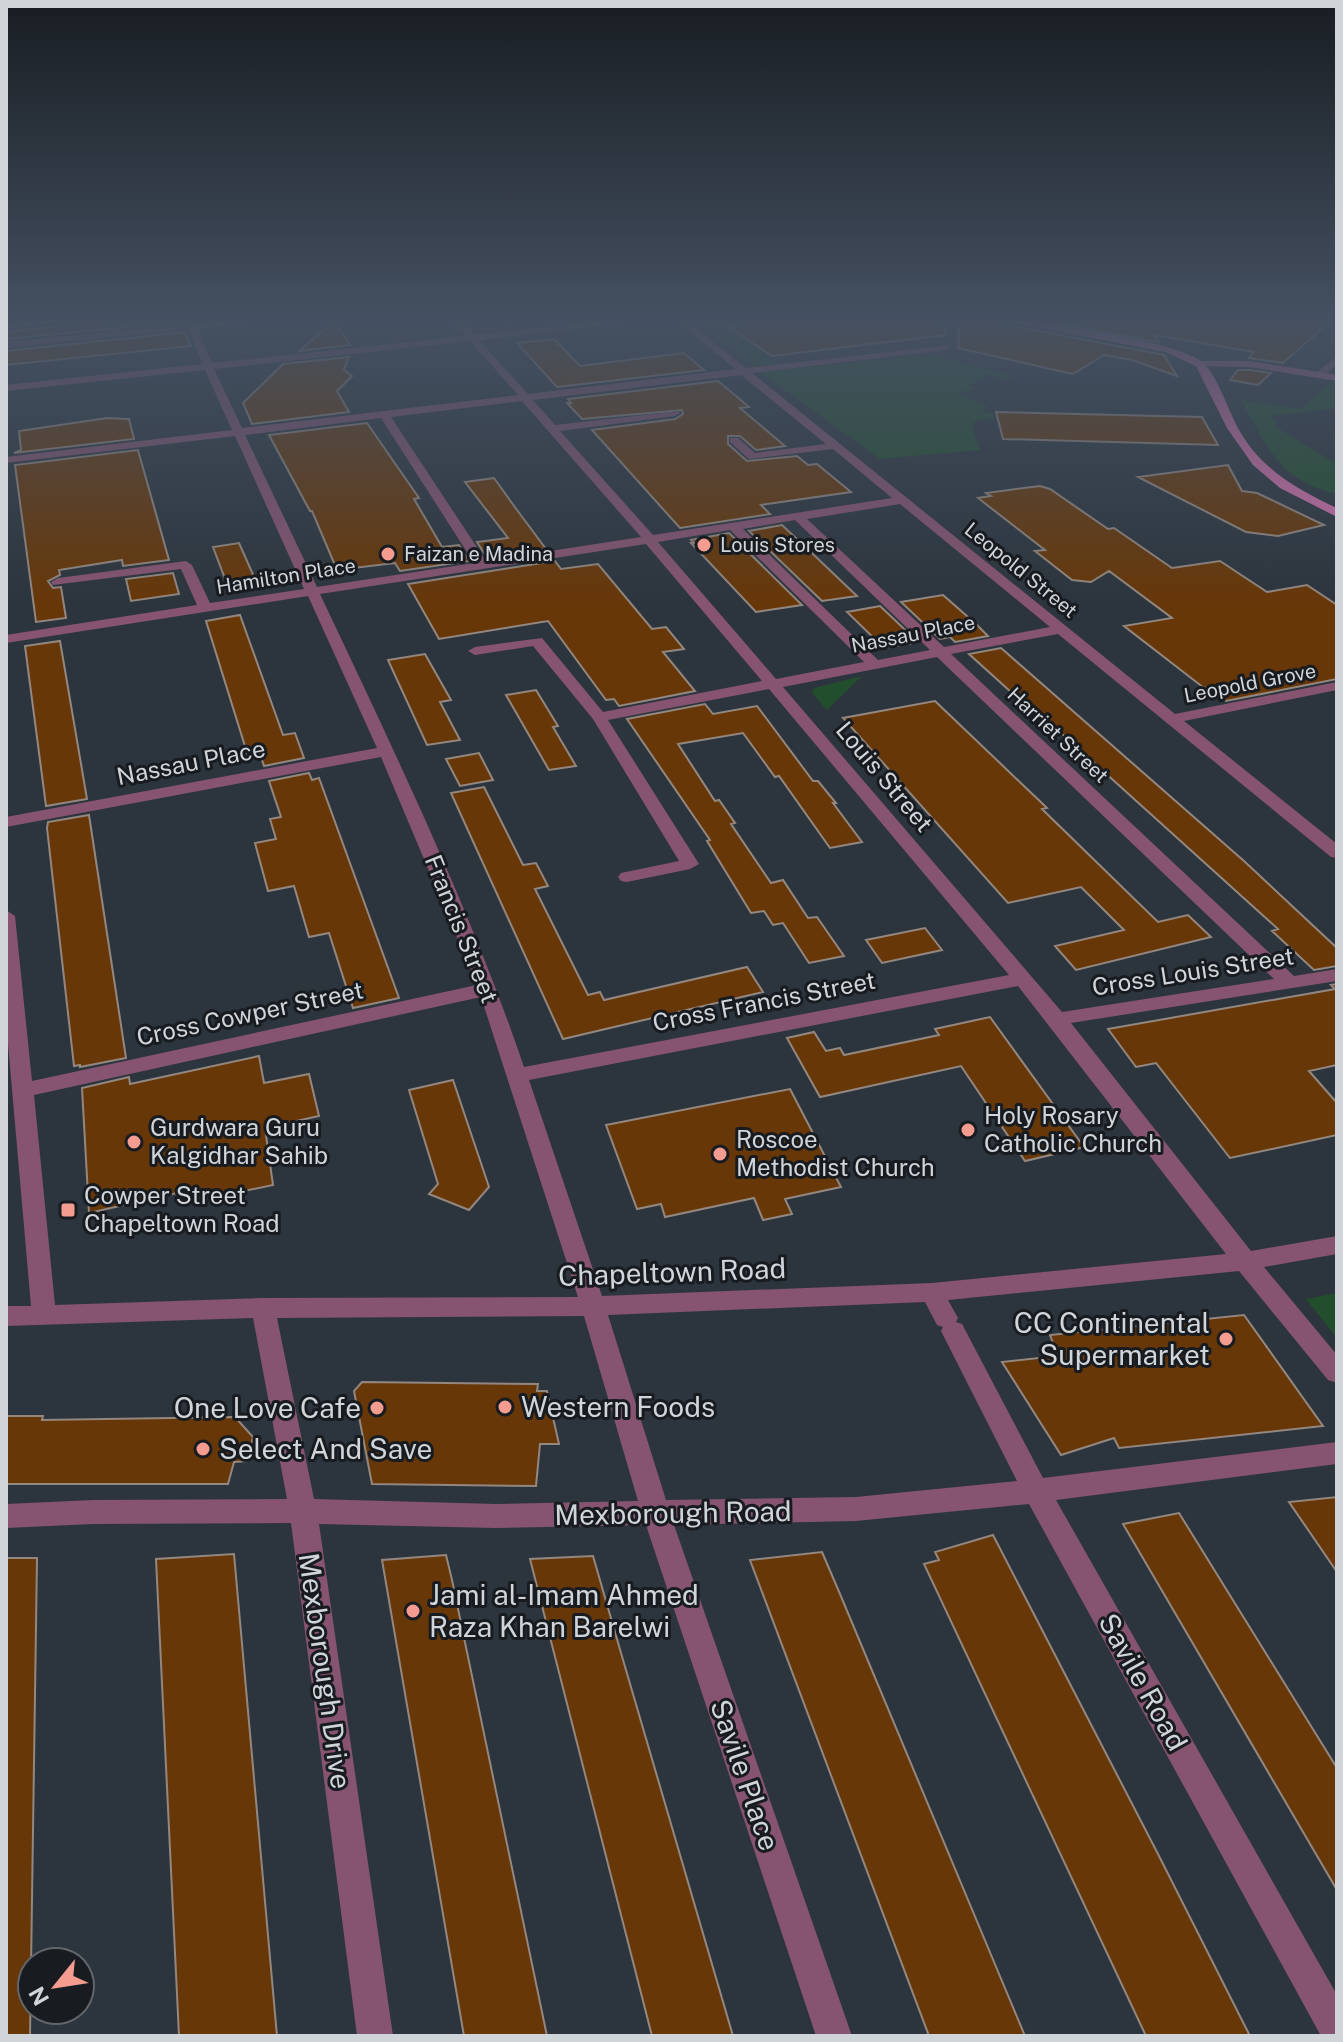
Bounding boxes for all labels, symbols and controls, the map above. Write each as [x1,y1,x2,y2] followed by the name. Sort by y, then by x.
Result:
[960,517,1082,623] street label: Leopold Street
[720,533,835,557] place label: Louis Stores
[695,536,713,554] marker: Louis Stores
[404,542,553,566] place label: Faizan e Madina
[379,545,397,563] marker: Faizan e Madina
[214,553,358,599] street label: Hamilton Place
[849,610,977,658] street label: Nassau Place
[1182,658,1318,708] street label: Leopold Grove
[1003,682,1113,788] street label: Harriet Street
[831,716,939,837] street label: Louis Street
[114,734,267,790] street label: Nassau Place
[420,851,504,1007] street label: Francis Street
[1090,941,1296,1001] street label: Cross Louis Street
[650,966,878,1036] street label: Cross Francis Street
[134,975,366,1051] street label: Cross Cowper Street
[984,1101,1162,1157] place label: Holy Rosary Catholic Church
[150,1113,328,1169] place label: Gurdwara Guru Kalgidhar Sahib
[959,1121,977,1139] marker: Holy Rosary Catholic Church
[736,1125,935,1181] place label: Roscoe Methodist Church
[125,1133,143,1151] marker: Gurdwara Guru Kalgidhar Sahib
[711,1145,729,1163] marker: Roscoe Methodist Church
[84,1181,280,1237] place label: Cowper Street Chapeltown Road
[59,1201,77,1219] marker: Cowper Street Chapeltown Road
[557,1251,787,1292] street label: Chapeltown Road
[1014,1306,1210,1371] place label: CC Continental Supermarket
[1217,1330,1235,1348] marker: CC Continental Supermarket
[521,1390,715,1423] place label: Western Foods
[174,1391,361,1424] place label: One Love Cafe
[496,1398,514,1416] marker: Western Foods
[368,1399,386,1417] marker: One Love Cafe
[219,1432,432,1465] place label: Select And Save
[194,1440,212,1458] marker: Select And Save
[554,1494,792,1531] street label: Mexborough Road
[293,1551,358,1791] street label: Mexborough Drive
[429,1578,699,1643] place label: Jami al-Imam Ahmed Raza Khan Barelwi
[404,1602,422,1620] marker: Jami al-Imam Ahmed Raza Khan Barelwi
[1092,1608,1195,1756] street label: Savile Road
[704,1695,787,1855] street label: Savile Place
[16,1946,96,2026] north arrow
[23,1982,54,2010] text: N

